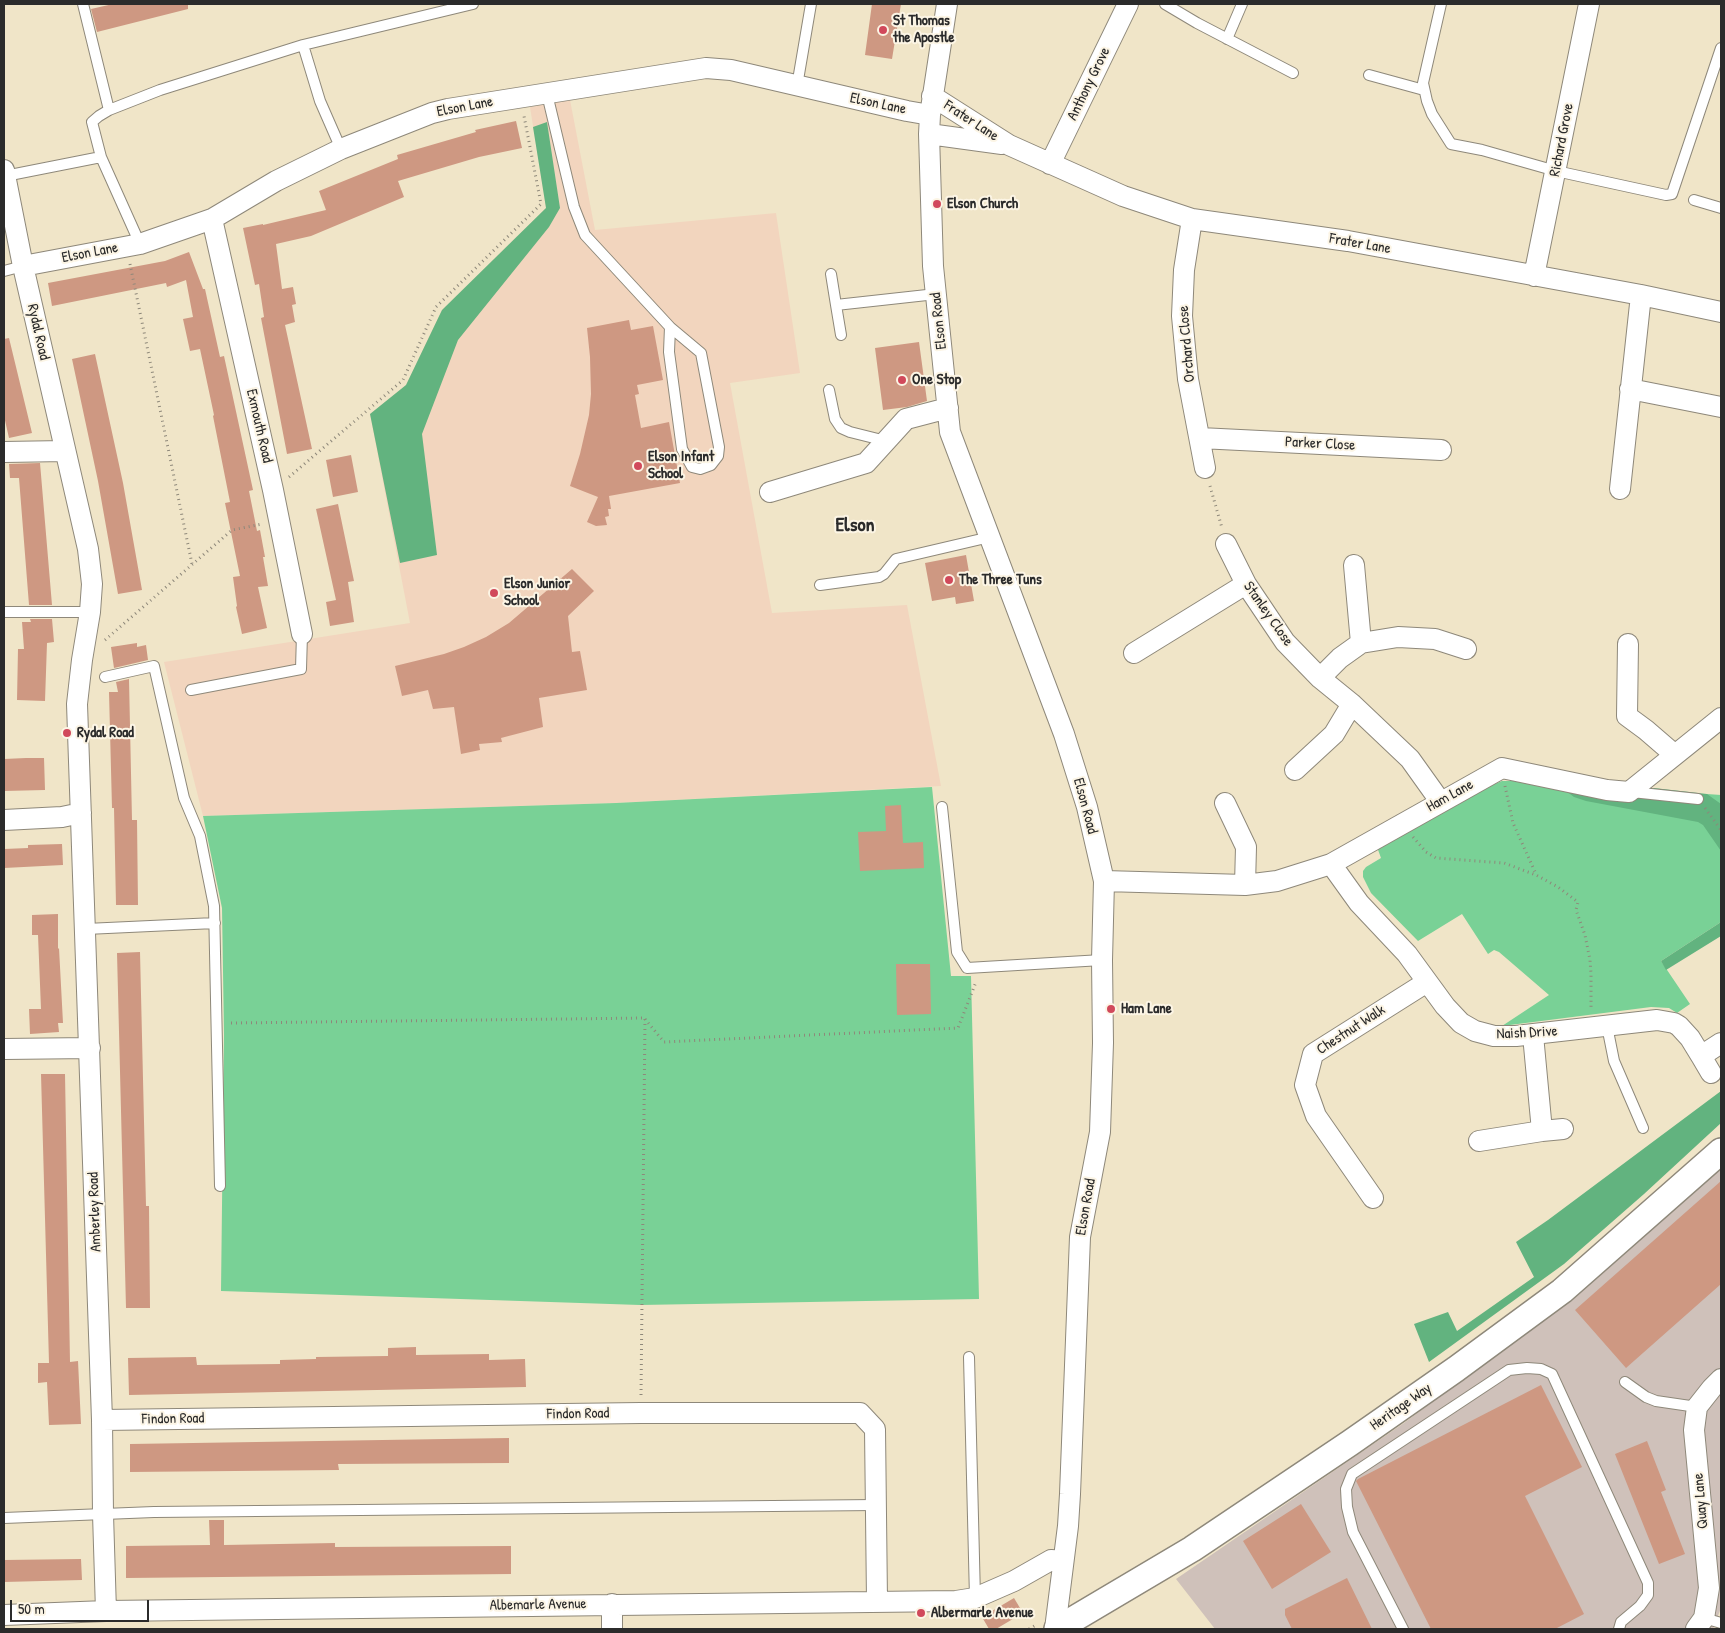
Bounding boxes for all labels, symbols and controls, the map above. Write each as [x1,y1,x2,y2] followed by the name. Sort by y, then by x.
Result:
[893,12,955,47] place label: St Thomas the Apostle
[877,24,889,36] marker: St Thomas the Apostle
[1064,44,1114,124] street label: Anthony Grove
[848,89,908,119] street label: Elson Lane
[435,93,495,121] street label: Elson Lane
[940,97,1002,145] street label: Frater Lane
[1546,102,1578,178] street label: Richard Grove
[947,195,1018,213] place label: Elson Church
[931,198,943,210] marker: Elson Church
[1328,230,1392,258] street label: Frater Lane
[60,239,120,267] street label: Elson Lane
[927,292,951,350] street label: Elson Road
[23,302,53,362] street label: Rydal Road
[1175,305,1199,383] street label: Orchard Close
[912,371,961,389] place label: One Stop
[896,374,908,386] marker: One Stop
[242,387,276,465] street label: Exmouth Road
[1284,433,1356,455] street label: Parker Close
[648,448,714,483] place label: Elson Infant School
[632,460,644,472] marker: Elson Infant School
[836,514,874,538] district label: Elson
[959,571,1042,589] place label: The Three Tuns
[943,574,955,586] marker: The Three Tuns
[504,575,570,610] place label: Elson Junior School
[1239,578,1297,650] street label: Stanley Close
[488,587,500,599] marker: Elson Junior School
[77,724,134,742] place label: Rydal Road
[61,727,73,739] marker: Rydal Road
[1069,776,1101,836] street label: Elson Road
[1423,776,1477,816] street label: Ham Lane
[1121,1000,1172,1018] place label: Ham Lane
[1313,1001,1389,1059] street label: Chestnut Walk
[1105,1003,1117,1015] marker: Ham Lane
[1496,1022,1558,1044] street label: Naish Drive
[85,1172,105,1252] street label: Amberley Road
[1072,1177,1100,1237] street label: Elson Road
[1367,1379,1435,1435] street label: Heritage Way
[547,1404,609,1424] street label: Findon Road
[142,1409,204,1429] street label: Findon Road
[1690,1472,1712,1530] street label: Quay Lane
[12,1590,151,1622] scale bar
[489,1595,587,1615] street label: Albemarle Avenue
[18,1598,45,1619] text: 50 m
[931,1604,1034,1622] place label: Albermarle Avenue
[915,1607,927,1619] marker: Albermarle Avenue

